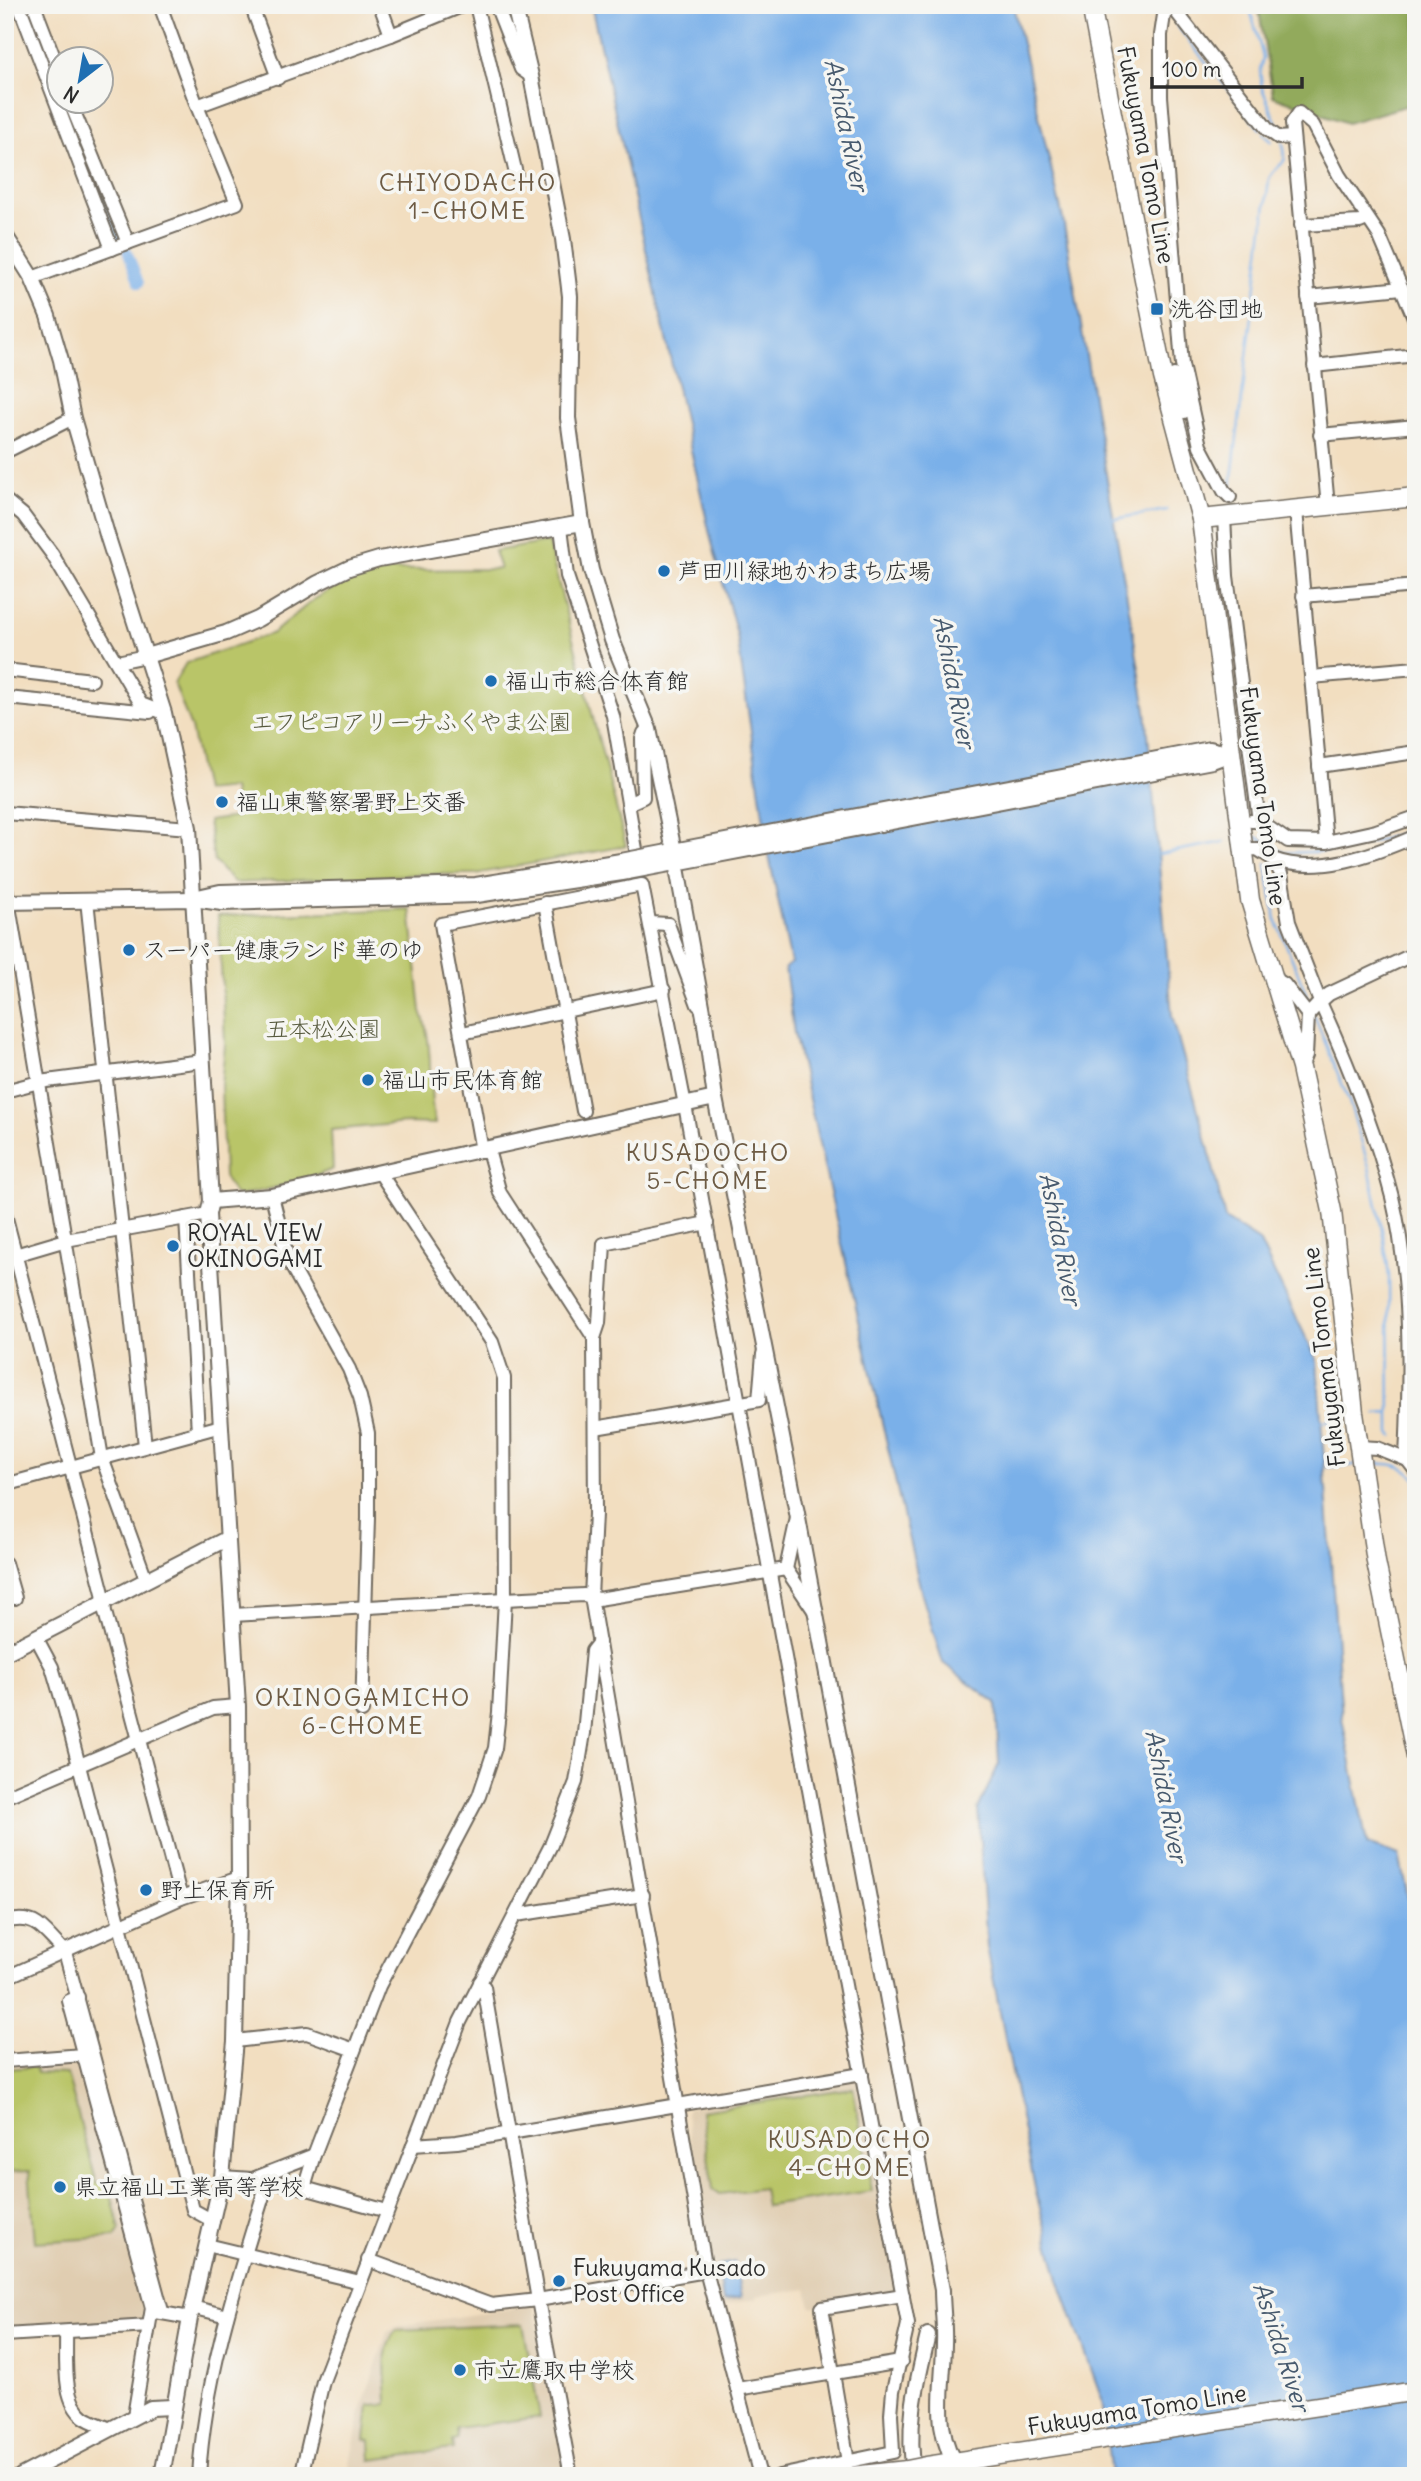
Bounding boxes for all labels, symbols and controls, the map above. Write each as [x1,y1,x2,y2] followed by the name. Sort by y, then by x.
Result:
[1111,44,1182,266] street label: Fukuyama Tomo Line
[46,46,116,116] north arrow
[1152,46,1302,90] scale bar
[818,56,876,197] water label: Ashida River
[1162,56,1221,83] text: 100 m
[59,81,83,108] text: N
[379,167,557,225] district label: CHIYODACHO 1-CHOME
[1171,294,1263,323] place label: 洗谷団地
[1149,301,1165,317] marker: 洗谷団地
[678,556,931,585] place label: 芦田川緑地かわまち広場
[656,563,672,579] marker: 芦田川緑地かわまち広場
[927,613,983,754] water label: Ashida River
[505,666,689,695] place label: 福山市総合体育館
[483,673,499,689] marker: 福山市総合体育館
[1234,684,1293,907] street label: Fukuyama Tomo Line
[251,707,571,736] park label: エフピコアリーナふくやま公園
[236,787,466,816] place label: 福山東警察署野上交番
[214,794,230,810] marker: 福山東警察署野上交番
[143,935,424,964] place label: スーパー健康ランド 華のゆ
[121,942,137,958] marker: スーパー健康ランド 華のゆ
[266,1014,381,1043] park label: 五本松公園
[382,1065,543,1094] place label: 福山市民体育館
[360,1072,376,1088] marker: 福山市民体育館
[626,1137,790,1195] district label: KUSADOCHO 5-CHOME
[1033,1170,1089,1311] water label: Ashida River
[187,1218,323,1273] place label: ROYAL VIEW OKINOGAMI
[165,1238,181,1254] marker: ROYAL VIEW OKINOGAMI
[1296,1246,1351,1469] street label: Fukuyama Tomo Line
[255,1682,471,1740] district label: OKINOGAMICHO 6-CHOME
[1139,1727,1195,1868] water label: Ashida River
[160,1875,275,1904] place label: 野上保育所
[138,1882,154,1898] marker: 野上保育所
[768,2124,932,2182] district label: KUSADOCHO 4-CHOME
[74,2172,304,2201] place label: 県立福山工業高等学校
[52,2179,68,2195] marker: 県立福山工業高等学校
[573,2253,766,2308] place label: Fukuyama Kusado Post Office
[551,2273,567,2289] marker: Fukuyama Kusado Post Office
[1247,2278,1318,2418] water label: Ashida River
[474,2355,635,2384] place label: 市立鷹取中学校
[452,2362,468,2378] marker: 市立鷹取中学校
[1025,2378,1248,2441] street label: Fukuyama Tomo Line

